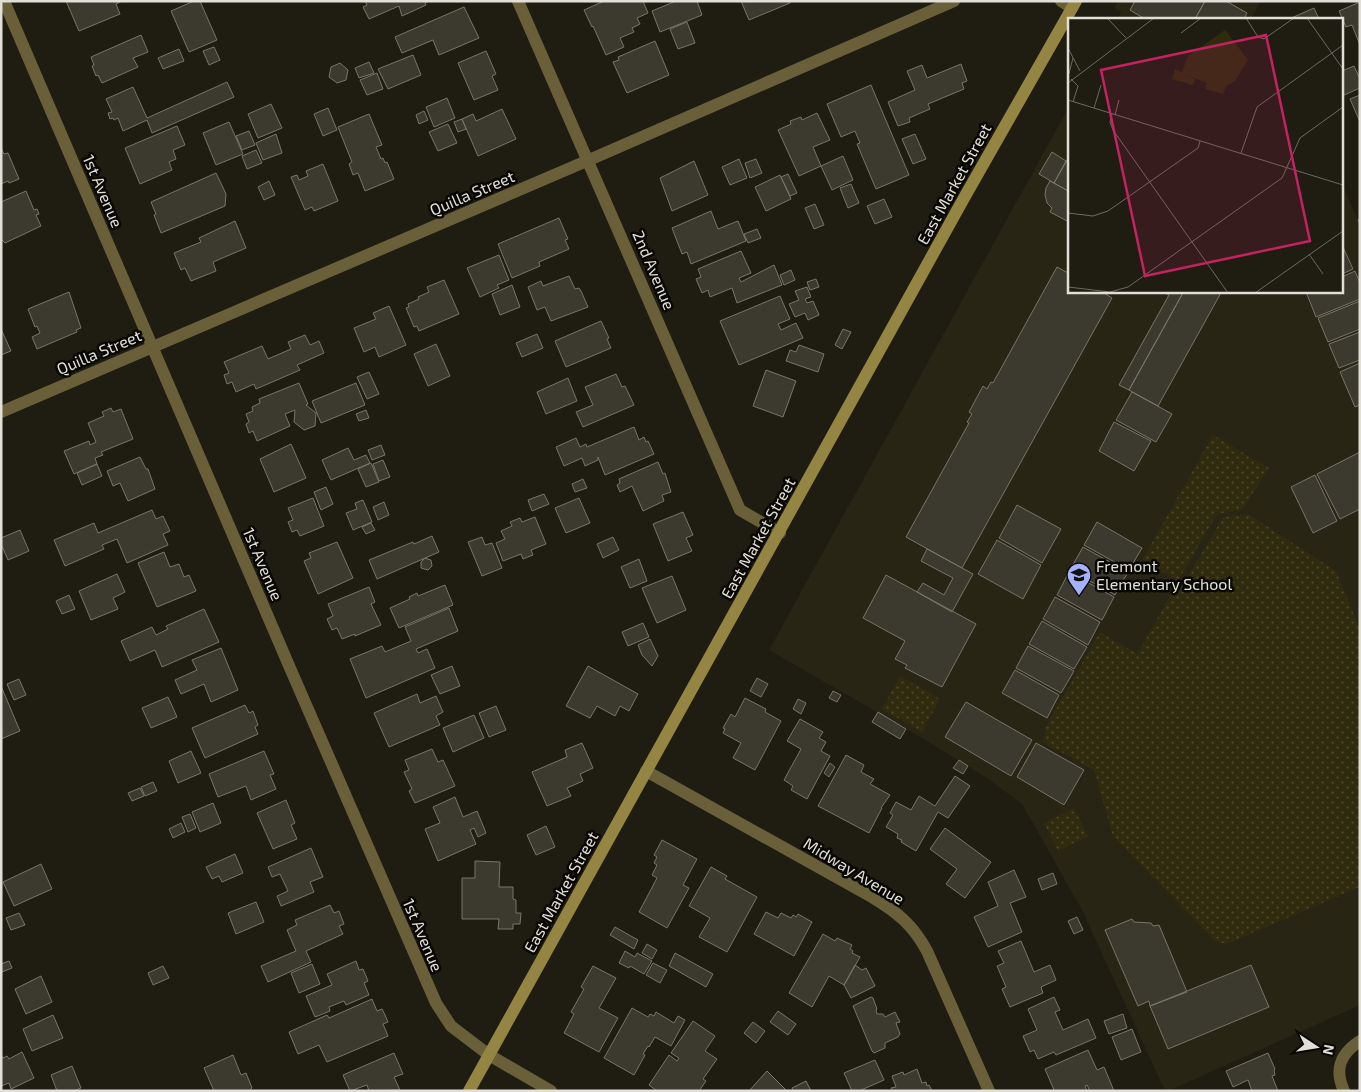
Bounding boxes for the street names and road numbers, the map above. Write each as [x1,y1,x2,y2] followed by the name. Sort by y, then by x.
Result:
[912,120,995,248] street label: East Market Street
[80,151,127,230] street label: 1st Avenue
[427,166,517,220] street label: Quilla Street
[629,227,680,312] street label: 2nd Avenue
[54,325,144,379] street label: Quilla Street
[716,474,799,602] street label: East Market Street
[240,524,287,603] street label: 1st Avenue
[519,828,602,956] street label: East Market Street
[800,833,908,908] street label: Midway Avenue
[400,895,447,974] street label: 1st Avenue

